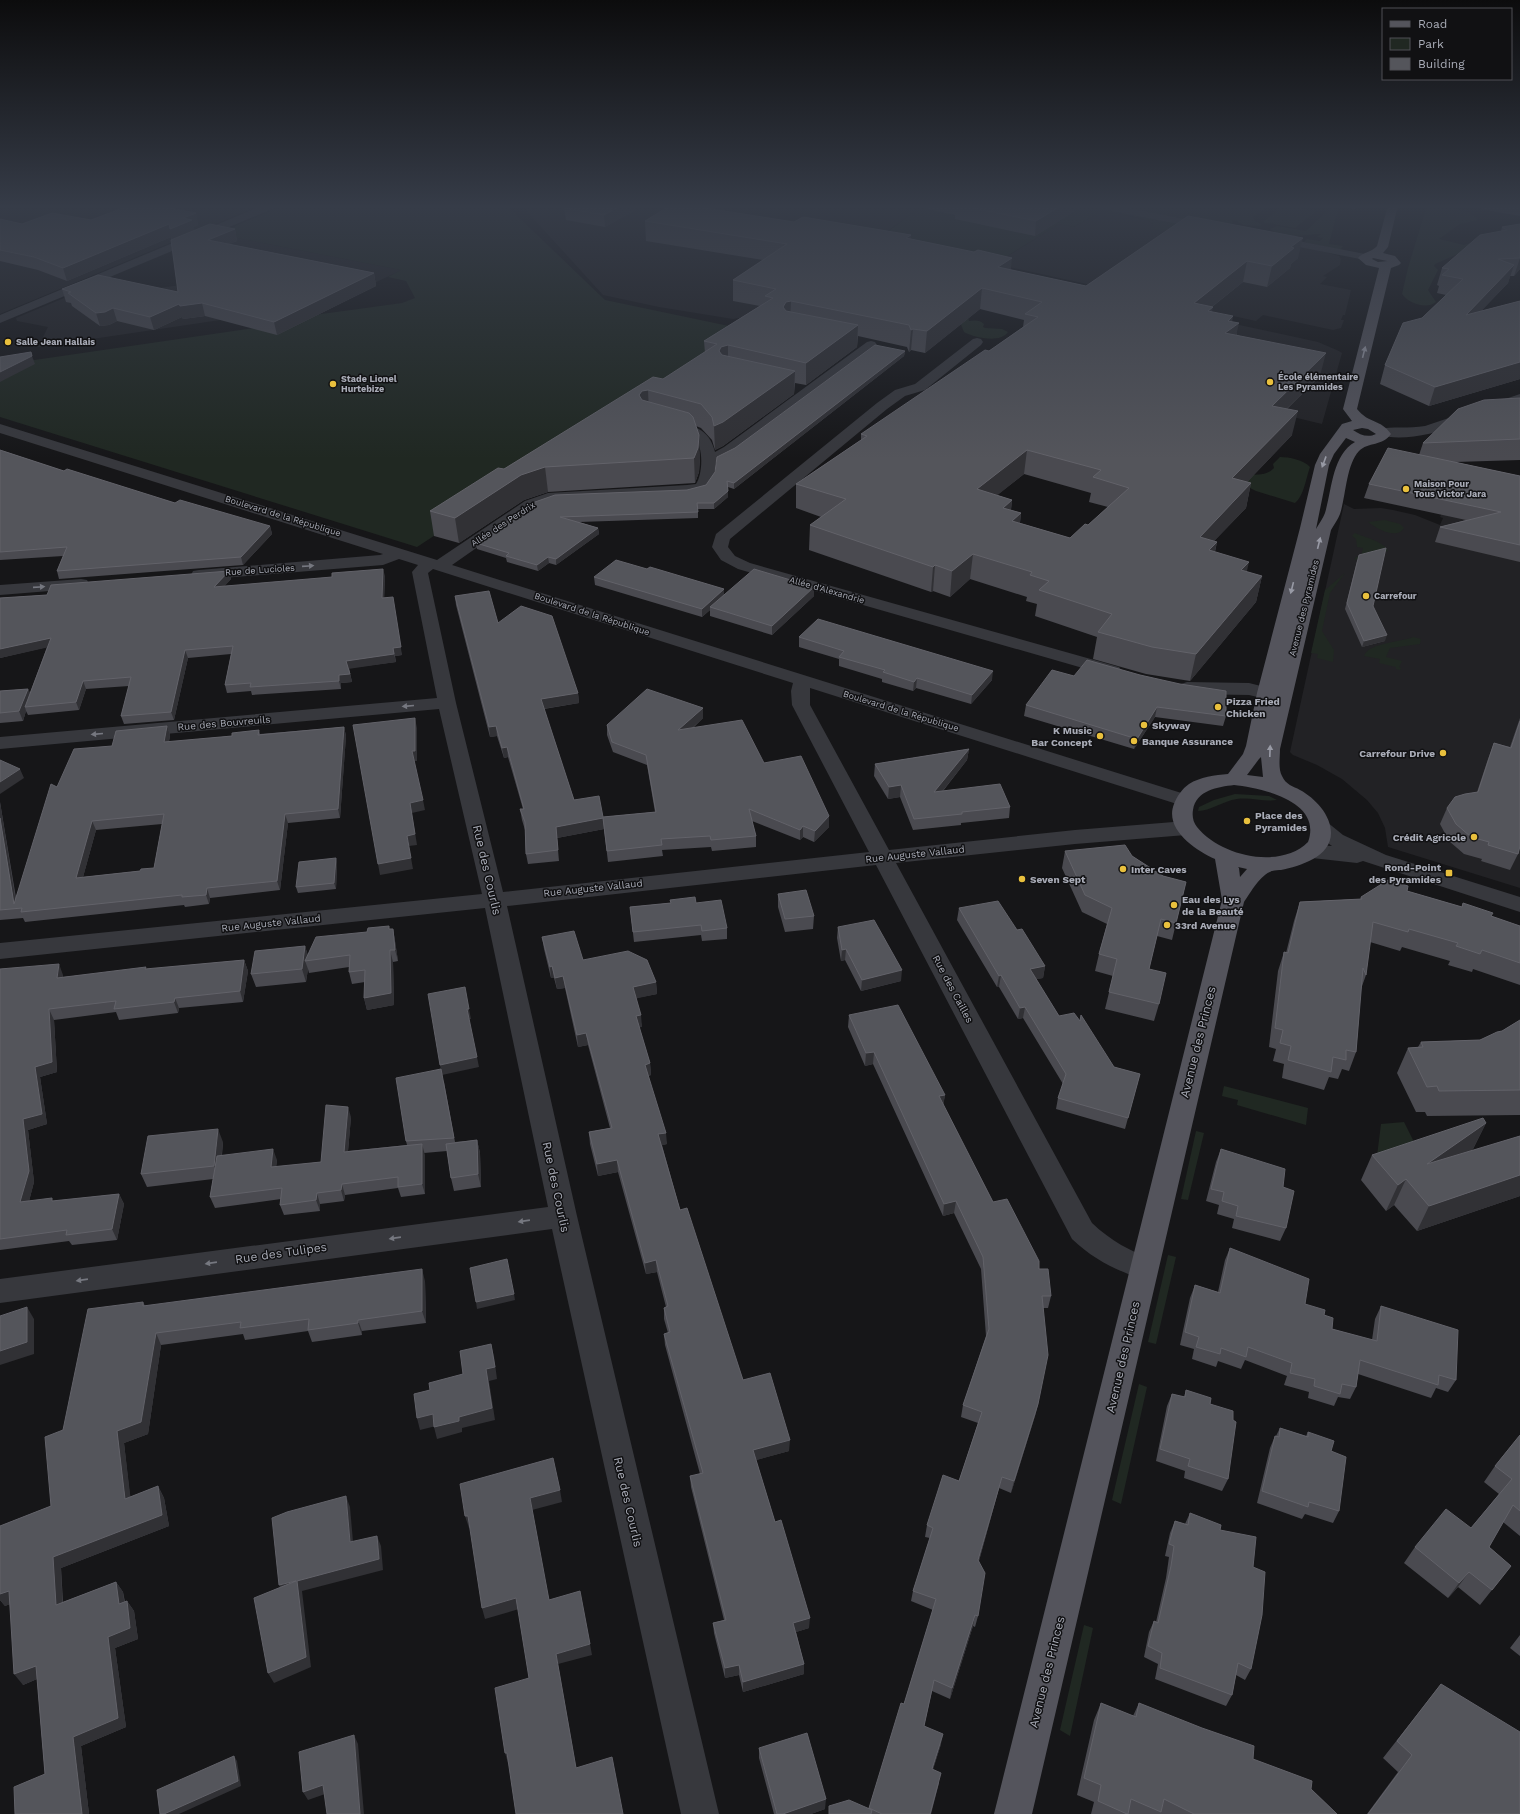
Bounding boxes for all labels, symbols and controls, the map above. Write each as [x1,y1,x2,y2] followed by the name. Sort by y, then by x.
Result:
[1382,8,1512,80] legend
[1418,17,1447,31] text: Road
[1418,37,1444,51] text: Park
[1418,57,1465,71] text: Building
[3,337,13,347] marker: Salle Jean Hallais
[16,337,95,347] place label: Salle Jean Hallais
[1361,346,1367,359] one-way arrow
[1278,371,1358,392] place label: École élémentaire Les Pyramides
[341,374,397,394] place label: Stade Lionel Hurtebize
[1265,377,1275,387] marker: École élémentaire Les Pyramides
[328,379,338,389] marker: Stade Lionel Hurtebize
[1320,456,1326,468] one-way arrow
[1414,479,1487,499] place label: Maison Pour Tous Victor Jara
[1401,484,1411,494] marker: Maison Pour Tous Victor Jara
[224,494,342,538] street label: Boulevard de la République
[469,499,537,548] street label: Allée des Perdrix
[1317,537,1323,549] one-way arrow
[1287,559,1321,657] street label: Avenue des Pyramides
[225,563,296,577] street label: Rue de Lucioles
[302,563,314,570] one-way arrow
[788,574,866,606] street label: Allée d'Alexandrie
[1289,582,1295,594] one-way arrow
[33,583,45,590] one-way arrow
[533,591,651,637] street label: Boulevard de la République
[1361,591,1371,601] marker: Carrefour
[1374,591,1417,601] place label: Carrefour
[842,689,960,733] street label: Boulevard de la République
[1226,696,1280,719] place label: Pizza Fried Chicken
[1213,702,1223,712] marker: Pizza Fried Chicken
[402,703,414,710] one-way arrow
[177,713,271,733] street label: Rue des Bouvreuils
[1139,720,1149,730] marker: Skyway
[1152,720,1191,731] place label: Skyway
[1031,725,1093,748] place label: K Music Bar Concept
[91,731,103,738] one-way arrow
[1095,731,1105,741] marker: K Music Bar Concept
[1129,736,1139,746] marker: Banque Assurance
[1142,736,1233,747] place label: Banque Assurance
[1267,745,1274,757] one-way arrow
[1359,748,1435,759] place label: Carrefour Drive
[1438,748,1448,758] marker: Carrefour Drive
[1255,810,1308,833] place label: Place des Pyramides
[1242,816,1252,826] marker: Place des Pyramides
[470,824,504,916] street label: Rue des Courlis
[1393,832,1466,843] place label: Crédit Agricole
[1469,832,1479,842] marker: Crédit Agricole
[865,843,965,865] street label: Rue Auguste Vallaud
[1369,862,1442,885] place label: Rond-Point des Pyramides
[1118,864,1128,874] marker: Inter Caves
[1131,864,1187,875] place label: Inter Caves
[1444,868,1454,878] marker: Rond-Point des Pyramides
[1017,874,1027,884] marker: Seven Sept
[1030,874,1086,885] place label: Seven Sept
[543,877,643,899] street label: Rue Auguste Vallaud
[1182,894,1244,917] place label: Eau des Lys de la Beauté
[1169,900,1179,910] marker: Eau des Lys de la Beauté
[221,912,321,934] street label: Rue Auguste Vallaud
[1162,920,1172,930] marker: 33rd Avenue
[1175,920,1236,931] place label: 33rd Avenue
[931,953,975,1025] street label: Rue des Cailles
[1177,985,1219,1099] street label: Avenue des Princes
[540,1141,572,1233] street label: Rue des Courlis
[518,1218,530,1224] one-way arrow
[389,1235,401,1241] one-way arrow
[234,1240,328,1266] street label: Rue des Tulipes
[205,1260,217,1266] one-way arrow
[76,1277,88,1283] one-way arrow
[1103,1300,1143,1414] street label: Avenue des Princes
[611,1456,645,1548] street label: Rue des Courlis
[1026,1615,1068,1729] street label: Avenue des Princes

